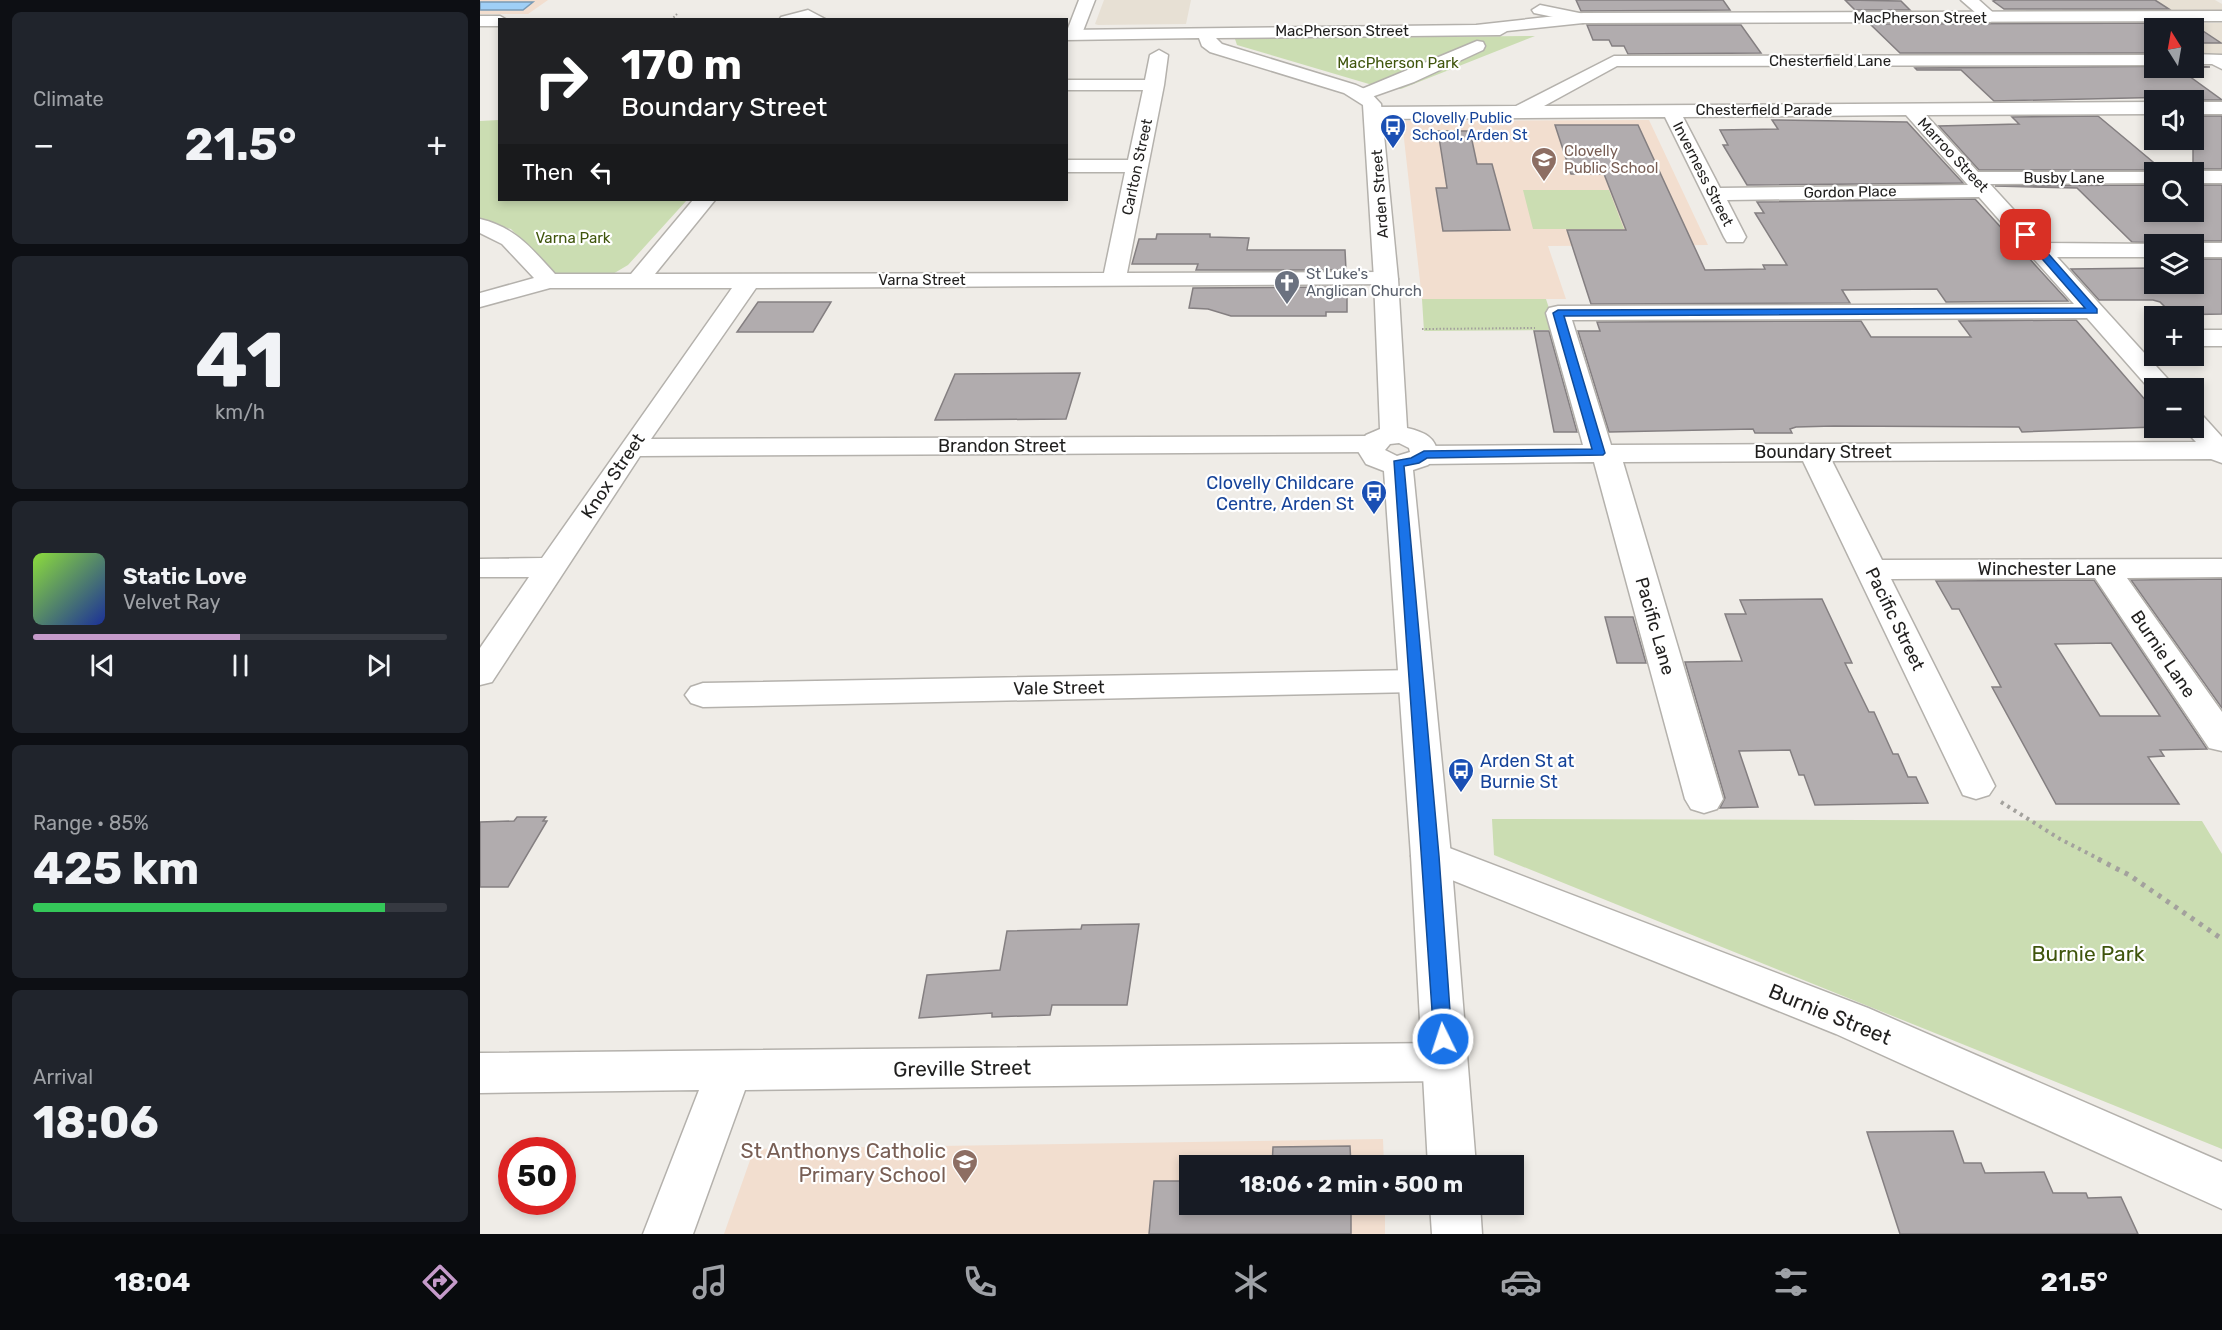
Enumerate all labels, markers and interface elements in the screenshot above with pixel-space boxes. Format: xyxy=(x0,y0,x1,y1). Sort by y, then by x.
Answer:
street label: MacPherson Street xyxy=(1853,9,1987,27)
north arrow xyxy=(2144,18,2204,78)
map controls xyxy=(2144,18,2204,438)
street label: MacPherson Street xyxy=(1275,22,1409,40)
text: 170 m xyxy=(621,40,742,90)
icon: right xyxy=(522,42,600,120)
street label: Chesterfield Lane xyxy=(1769,52,1891,70)
park label: MacPherson Park xyxy=(1337,54,1459,72)
text: Climate xyxy=(33,87,104,111)
button: sound xyxy=(2144,90,2204,150)
text: Boundary Street xyxy=(621,91,827,123)
street label: Chesterfield Parade xyxy=(1696,101,1832,119)
place label: Clovelly Public School, Arden St xyxy=(1412,109,1528,144)
bus stop icon: Clovelly Public School, Arden St xyxy=(1378,112,1408,150)
street label: Marroo Street xyxy=(1914,114,1992,196)
street label: Carlton Street xyxy=(1118,117,1156,217)
text: 21.5° xyxy=(184,118,296,171)
street label: Inverness Street xyxy=(1669,119,1737,229)
text: − xyxy=(33,125,54,164)
text: + xyxy=(426,125,447,164)
place label: Clovelly Public School xyxy=(1564,142,1658,177)
school or university icon: Clovelly Public School xyxy=(1529,145,1559,183)
street label: Arden Street xyxy=(1368,149,1392,239)
icon: left xyxy=(585,156,618,189)
text: Then xyxy=(522,159,573,186)
button: search xyxy=(2144,162,2204,222)
street label: Busby Lane xyxy=(2023,169,2105,187)
street label: Gordon Place xyxy=(1803,182,1897,202)
pin xyxy=(2000,209,2051,260)
icon: arrive xyxy=(2009,218,2042,251)
park label: Varna Park xyxy=(535,229,611,247)
button: layers xyxy=(2144,234,2204,294)
place label: St Luke's Anglican Church xyxy=(1306,265,1422,300)
church icon: St Luke's Anglican Church xyxy=(1272,268,1302,306)
street label: Varna Street xyxy=(878,271,966,289)
button: + xyxy=(2144,306,2204,366)
text: 41 xyxy=(195,314,285,407)
button: − xyxy=(2144,378,2204,438)
text: km/h xyxy=(215,400,265,424)
street label: Knox Street xyxy=(576,429,650,523)
street label: Brandon Street xyxy=(938,435,1066,457)
street label: Boundary Street xyxy=(1754,441,1892,463)
place label: Clovelly Childcare Centre, Arden St xyxy=(1206,472,1354,515)
bus stop icon: Clovelly Childcare Centre, Arden St xyxy=(1359,478,1389,516)
street label: Winchester Lane xyxy=(1978,558,2116,580)
text: Static Love xyxy=(123,563,247,590)
street label: Pacific Street xyxy=(1861,564,1929,674)
street label: Pacific Lane xyxy=(1631,574,1679,678)
text: Velvet Ray xyxy=(123,590,221,614)
street label: Burnie Lane xyxy=(2126,606,2200,702)
icon: previous xyxy=(86,649,119,682)
icon: pause xyxy=(224,649,257,682)
icon: next xyxy=(362,649,395,682)
street label: Vale Street xyxy=(1013,676,1105,700)
place label: Arden St at Burnie St xyxy=(1480,750,1574,793)
bus stop icon: Arden St at Burnie St xyxy=(1446,756,1476,794)
text: Range · 85% xyxy=(33,811,149,835)
text: 425 km xyxy=(33,842,199,895)
park label: Burnie Park xyxy=(2031,941,2145,966)
street label: Burnie Street xyxy=(1765,978,1895,1050)
position arrow xyxy=(1411,1007,1475,1071)
street label: Greville Street xyxy=(893,1054,1031,1082)
text: Arrival xyxy=(33,1065,93,1089)
text: 18:06 xyxy=(33,1096,159,1149)
speed limit sign: 50 xyxy=(498,1137,576,1215)
place label: St Anthonys Catholic Primary School xyxy=(741,1138,946,1187)
school or university icon: St Anthonys Catholic Primary School xyxy=(950,1147,980,1185)
text: 18:06 · 2 min · 500 m xyxy=(1240,1171,1463,1198)
icon: directions xyxy=(419,1261,461,1303)
icon: music xyxy=(689,1261,731,1303)
icon: phone xyxy=(959,1261,1001,1303)
icon: climate xyxy=(1230,1261,1272,1303)
icon: car xyxy=(1500,1261,1542,1303)
icon: filters xyxy=(1770,1261,1812,1303)
text: 18:04 xyxy=(114,1266,191,1298)
text: 21.5° xyxy=(2041,1266,2108,1298)

